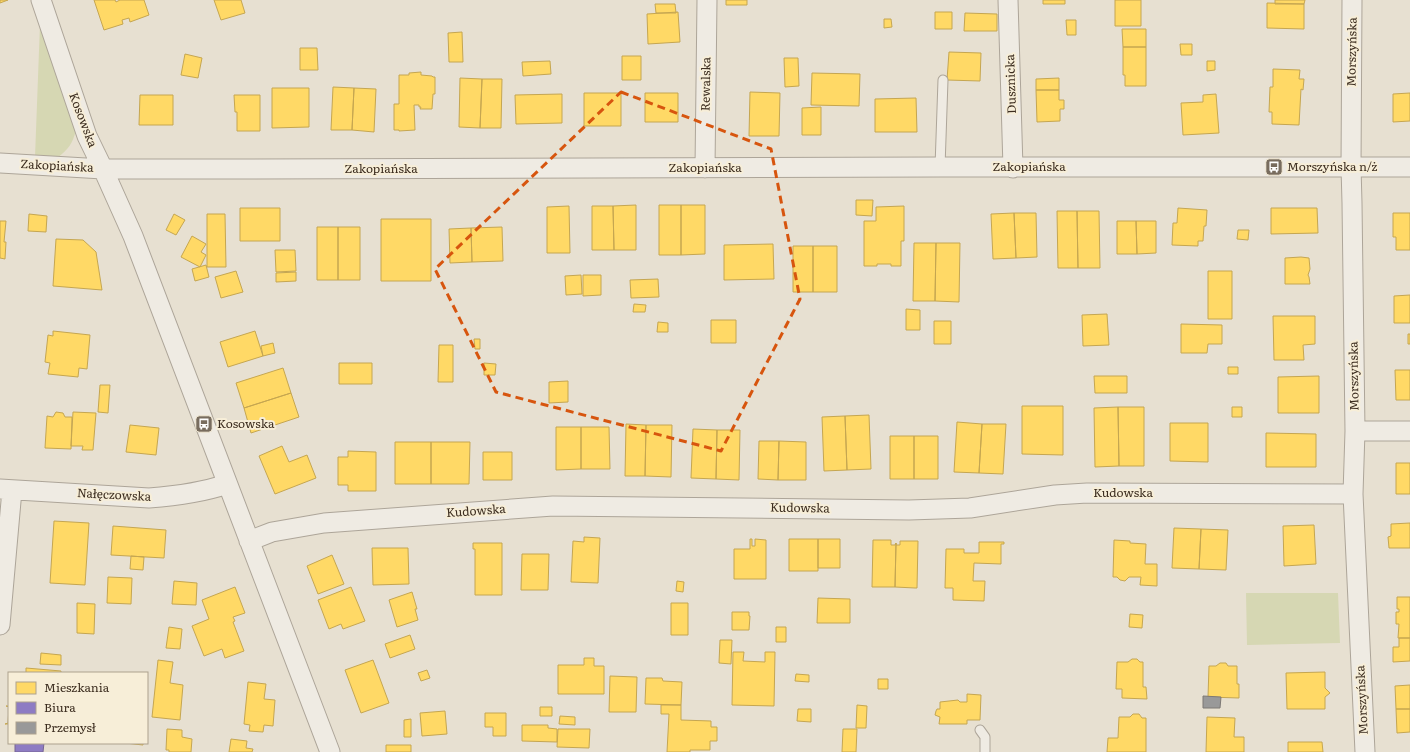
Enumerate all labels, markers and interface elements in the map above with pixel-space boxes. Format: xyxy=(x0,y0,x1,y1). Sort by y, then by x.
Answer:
street label: Morszyńska xyxy=(1341,17,1361,87)
street label: Dusznicka xyxy=(1000,53,1020,114)
street label: Rewalska xyxy=(696,56,714,111)
street label: Kosowska xyxy=(65,90,103,150)
street label: Zakopiańska xyxy=(20,154,95,176)
street label: Zakopiańska xyxy=(992,157,1066,175)
bus stop icon: Morszyńska n/ż xyxy=(1264,157,1284,177)
place label: Morszyńska n/ż xyxy=(1287,157,1378,175)
street label: Zakopiańska xyxy=(668,158,742,176)
street label: Zakopiańska xyxy=(344,159,418,177)
street label: Morszyńska xyxy=(1343,341,1363,411)
bus stop icon: Kosowska xyxy=(194,414,214,434)
place label: Kosowska xyxy=(217,414,275,432)
street label: Nałęczowska xyxy=(77,483,152,505)
street label: Kudowska xyxy=(1093,483,1153,501)
street label: Kudowska xyxy=(770,497,831,517)
street label: Kudowska xyxy=(446,499,507,521)
street label: Morszyńska xyxy=(1350,664,1372,735)
legend xyxy=(8,672,148,744)
text: Mieszkania xyxy=(44,678,110,696)
text: Biura xyxy=(44,698,76,716)
text: Przemysł xyxy=(44,718,96,736)

